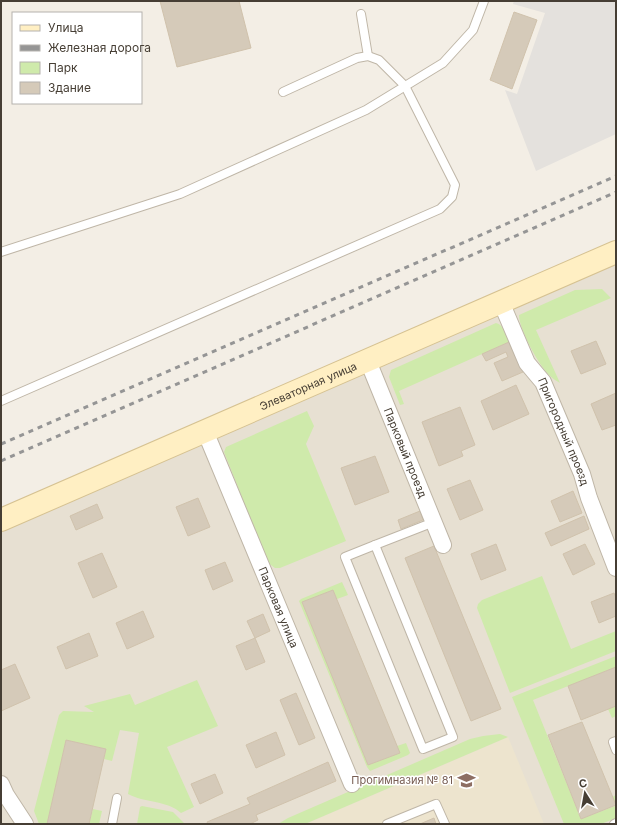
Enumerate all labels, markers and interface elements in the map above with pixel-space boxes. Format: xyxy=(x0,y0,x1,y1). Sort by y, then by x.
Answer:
legend xyxy=(12,12,142,104)
text: Улица xyxy=(48,20,83,35)
text: Железная дорога xyxy=(48,40,151,55)
text: Парк xyxy=(48,60,78,75)
text: Здание xyxy=(48,80,91,95)
street label: Элеваторная улица xyxy=(257,359,359,414)
street label: Пригородный проезд xyxy=(535,376,592,487)
street label: Парковый проезд xyxy=(381,406,430,500)
street label: Парковая улица xyxy=(255,565,301,650)
school or university icon: Прогимназия № 81 xyxy=(456,770,476,790)
place label: Прогимназия № 81 xyxy=(351,773,453,787)
north arrow xyxy=(565,773,605,813)
text: С xyxy=(578,776,588,791)

